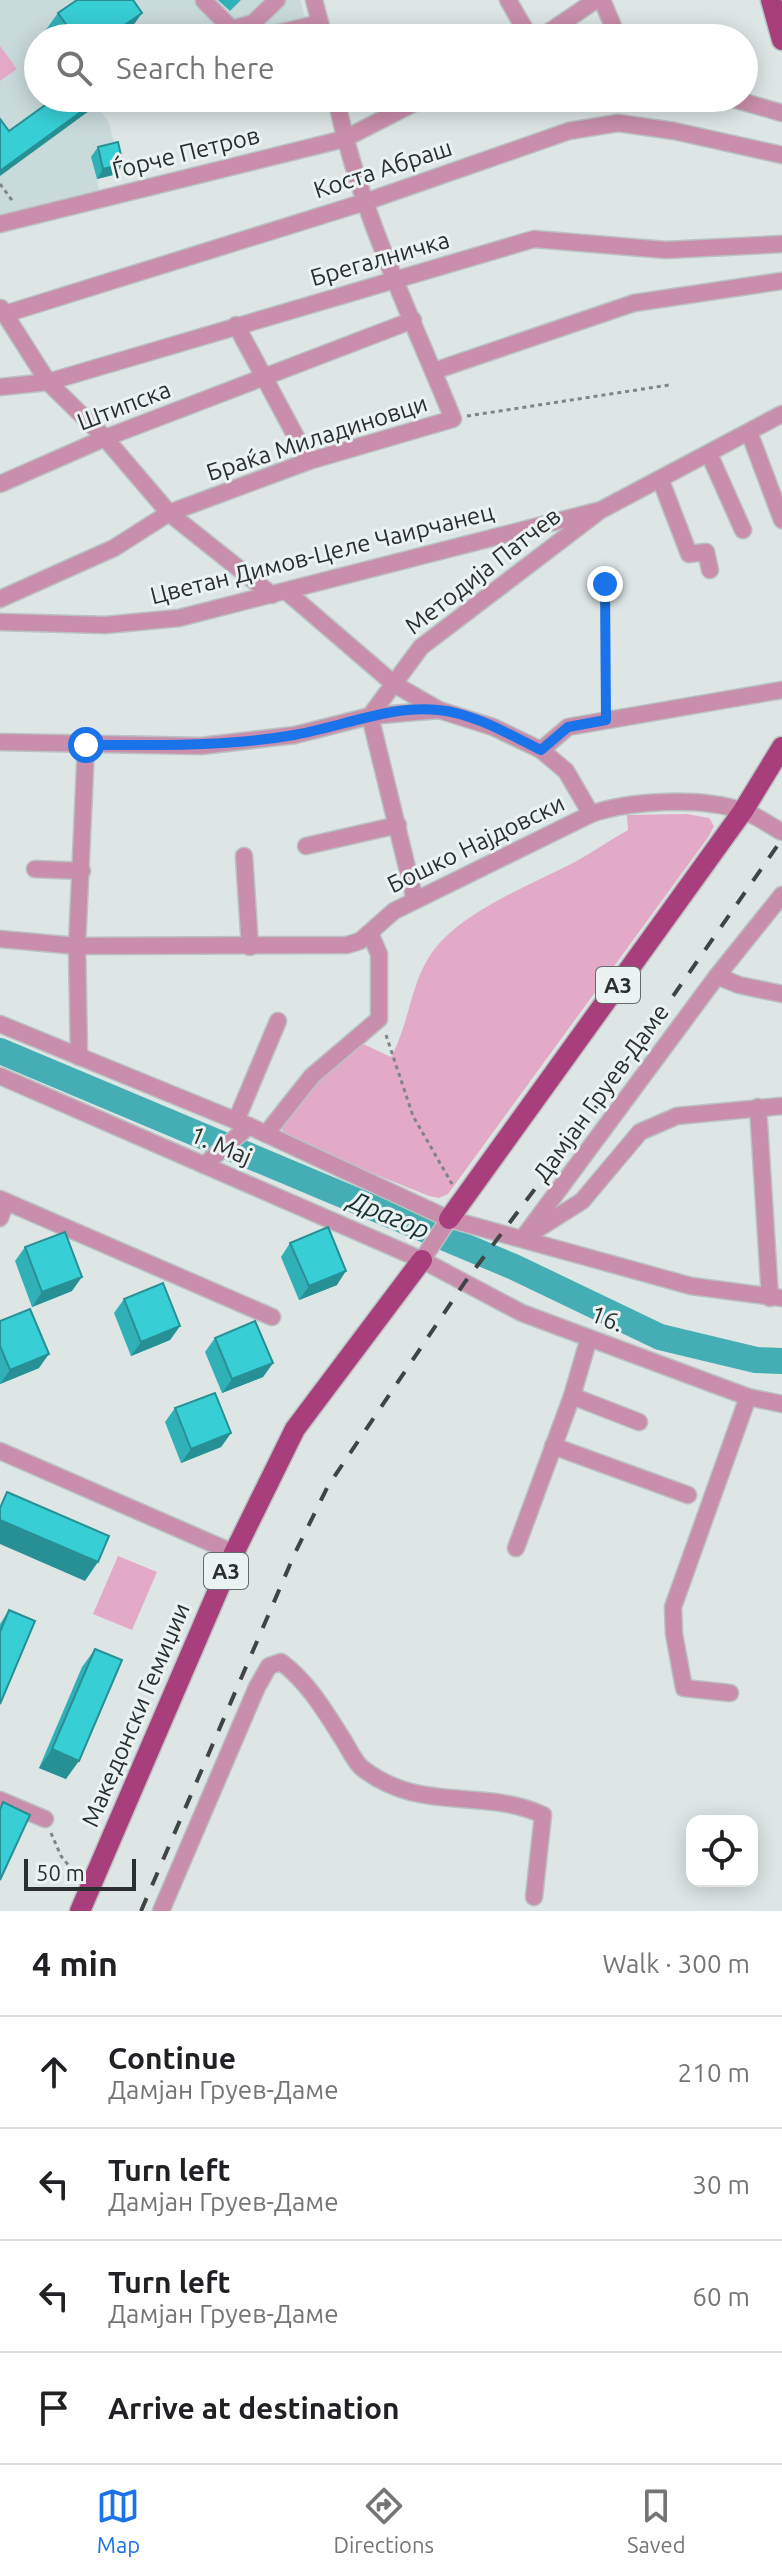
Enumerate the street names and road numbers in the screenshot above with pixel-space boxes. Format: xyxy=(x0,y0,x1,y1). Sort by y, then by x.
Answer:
street label: Ѓорче Петров xyxy=(109,120,262,184)
street label: Коста Абраш xyxy=(310,133,455,204)
street label: Брегалничка xyxy=(307,226,453,291)
street label: Штипска xyxy=(73,375,174,436)
street label: Браќа Миладиновци xyxy=(203,389,431,486)
street label: Цветан Димов-Целе Чаирчанец xyxy=(147,498,496,609)
street label: Методија Патчев xyxy=(400,502,566,640)
street label: Бошко Најдовски xyxy=(383,789,569,898)
road number: A3 xyxy=(596,967,640,1003)
street label: Дамјан Груев-Даме xyxy=(527,999,674,1187)
street label: 1. Мај xyxy=(186,1121,256,1170)
street label: 16. xyxy=(587,1300,627,1337)
road number: A3 xyxy=(204,1553,248,1589)
street label: Македонски Гемиџии xyxy=(76,1599,195,1831)

